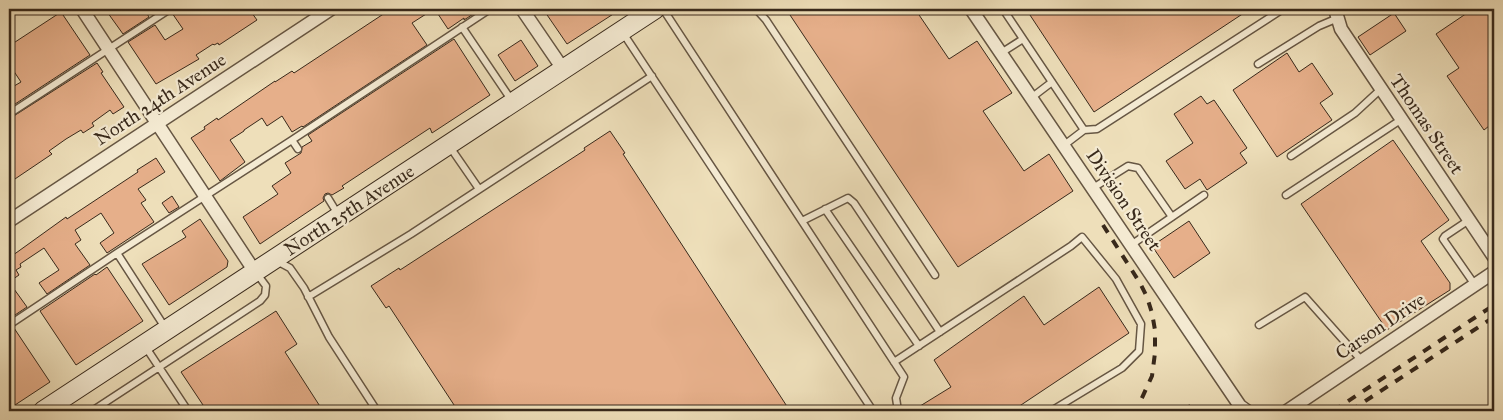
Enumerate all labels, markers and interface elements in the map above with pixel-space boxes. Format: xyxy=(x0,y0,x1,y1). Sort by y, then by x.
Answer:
street label: North 24th Avenue xyxy=(90,48,230,150)
street label: Thomas Street xyxy=(1385,70,1469,178)
street label: Division Street xyxy=(1082,145,1167,255)
street label: North 25th Avenue xyxy=(280,159,418,261)
street label: Carson Drive xyxy=(1331,288,1429,364)

